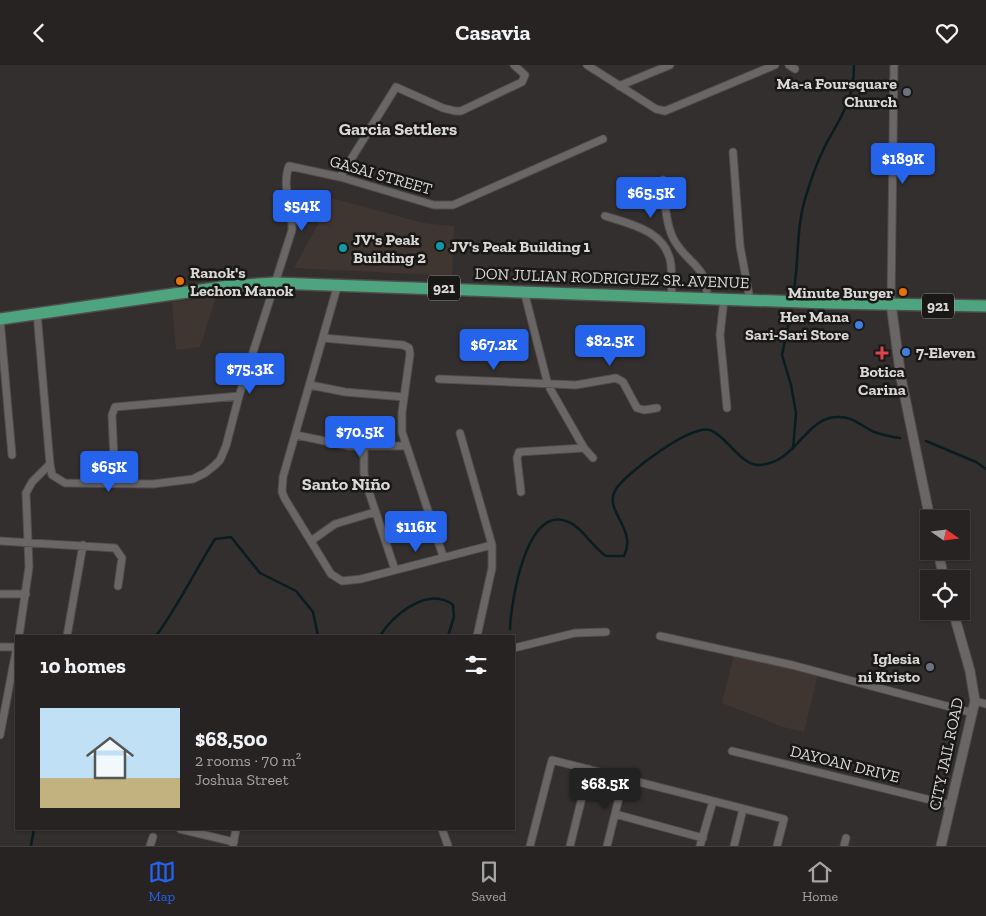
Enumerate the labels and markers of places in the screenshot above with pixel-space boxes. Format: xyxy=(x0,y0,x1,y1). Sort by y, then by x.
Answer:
place label: Ma-a Foursquare Church xyxy=(777,74,898,111)
marker: Ma-a Foursquare Church xyxy=(901,86,913,98)
pin: $189K xyxy=(868,143,938,185)
pin: $65.5K xyxy=(610,177,692,219)
pin: $54K xyxy=(272,189,332,232)
place label: JV's Peak Building 2 xyxy=(353,230,426,267)
place label: JV's Peak Building 1 xyxy=(450,237,590,256)
marker: JV's Peak Building 1 xyxy=(434,240,446,252)
marker: JV's Peak Building 2 xyxy=(337,242,349,254)
place label: Ranok's Lechon Manok xyxy=(190,263,294,300)
marker: Ranok's Lechon Manok xyxy=(174,275,186,287)
place label: Minute Burger xyxy=(788,283,893,302)
marker: Minute Burger xyxy=(897,286,909,298)
place label: Her Mana Sari-Sari Store xyxy=(745,307,849,344)
marker: Her Mana Sari-Sari Store xyxy=(853,319,865,331)
pin: $82.5K xyxy=(569,325,651,367)
pin: $67.2K xyxy=(453,329,535,371)
place label: 7-Eleven xyxy=(916,343,976,362)
marker: 7-Eleven xyxy=(900,346,912,358)
marker: Botica Carina xyxy=(876,347,888,359)
pin: $75.3K xyxy=(209,353,291,395)
place label: Botica Carina xyxy=(858,362,906,399)
pin: $70.5K xyxy=(319,415,401,458)
pin: $65K xyxy=(79,451,139,493)
pin: $116K xyxy=(381,511,451,553)
place label: Iglesia ni Kristo xyxy=(858,649,921,686)
marker: Iglesia ni Kristo xyxy=(924,661,936,673)
pin: $68.5K xyxy=(564,767,646,810)

